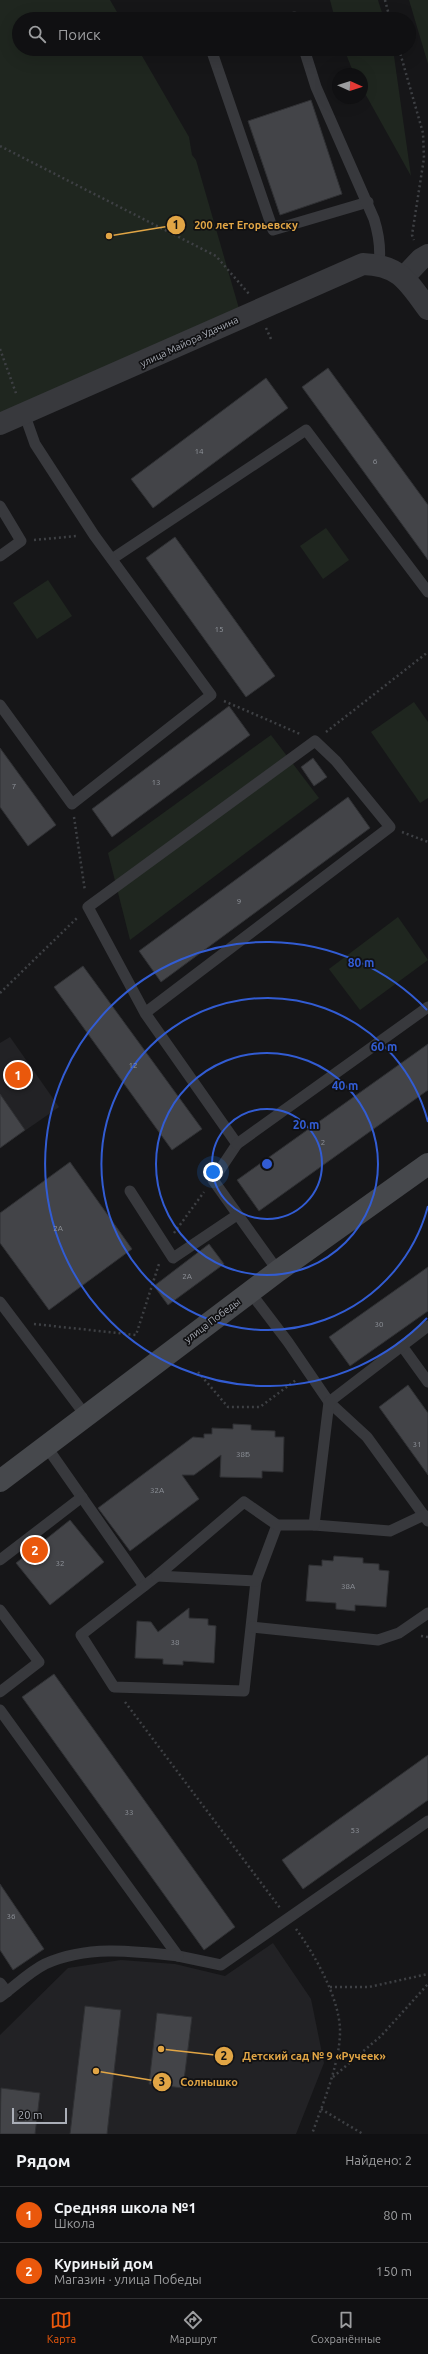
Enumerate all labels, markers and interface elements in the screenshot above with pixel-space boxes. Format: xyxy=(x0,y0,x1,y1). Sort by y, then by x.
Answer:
search box xyxy=(12,12,416,56)
icon: search xyxy=(26,23,48,45)
text: Поиск xyxy=(58,26,101,43)
north arrow xyxy=(332,68,368,104)
callout: 200 лет Егорьевску xyxy=(166,213,306,236)
text: 1 xyxy=(173,218,179,231)
text: 200 лет Егорьевску xyxy=(194,219,298,231)
street label: улица Майора Удачина xyxy=(138,314,240,369)
house number: 14 xyxy=(194,447,204,456)
house number: 6 xyxy=(373,457,378,466)
house number: 15 xyxy=(214,625,224,634)
house number: 13 xyxy=(151,778,161,787)
house number: 7 xyxy=(12,782,16,791)
house number: 9 xyxy=(237,897,241,906)
text: 80 m xyxy=(348,956,374,969)
text: 60 m xyxy=(371,1040,397,1053)
pin: 1 xyxy=(5,1060,31,1090)
house number: 12 xyxy=(128,1061,138,1070)
text: 40 m xyxy=(332,1079,358,1092)
text: 20 m xyxy=(293,1118,319,1131)
house number: 2 xyxy=(321,1138,325,1147)
centre of rings xyxy=(260,1157,274,1171)
your location xyxy=(203,1162,223,1182)
house number: 2А xyxy=(53,1224,64,1233)
house number: 2А xyxy=(182,1272,193,1281)
street label: улица Победы xyxy=(182,1296,242,1345)
house number: 30 xyxy=(374,1320,384,1329)
house number: 31 xyxy=(412,1440,422,1449)
house number: 38Б xyxy=(236,1450,250,1459)
house number: 32А xyxy=(150,1486,165,1495)
pin: 2 xyxy=(22,1535,48,1565)
house number: 32 xyxy=(55,1559,65,1568)
house number: 38А xyxy=(341,1582,356,1591)
house number: 38 xyxy=(170,1638,180,1647)
house number: 33 xyxy=(124,1808,134,1817)
house number: 53 xyxy=(350,1826,360,1835)
house number: 36 xyxy=(6,1912,16,1921)
callout: Детский сад № 9 «Ручеек» xyxy=(214,2044,394,2067)
text: 2 xyxy=(221,2049,228,2062)
text: Детский сад № 9 «Ручеек» xyxy=(242,2050,386,2062)
callout: Солнышко xyxy=(152,2070,245,2093)
text: 3 xyxy=(159,2075,165,2088)
text: Солнышко xyxy=(180,2076,238,2088)
scale bar xyxy=(12,2106,67,2125)
text: 20 m xyxy=(18,2109,42,2121)
text: Рядом xyxy=(16,2151,71,2170)
text: Найдено: 2 xyxy=(345,2153,412,2167)
text: Средняя школа №1 xyxy=(54,2199,197,2216)
text: 1 xyxy=(25,2208,33,2222)
text: 80 m xyxy=(383,2208,412,2222)
text: Школа xyxy=(54,2216,95,2230)
text: Куриный дом xyxy=(54,2255,153,2272)
text: 2 xyxy=(25,2264,33,2278)
text: 150 m xyxy=(376,2264,412,2278)
text: Магазин · улица Победы xyxy=(54,2272,202,2286)
tab: Карта xyxy=(47,2309,76,2345)
tab: Маршрут xyxy=(170,2309,217,2345)
tab: Сохранённые xyxy=(311,2309,381,2345)

